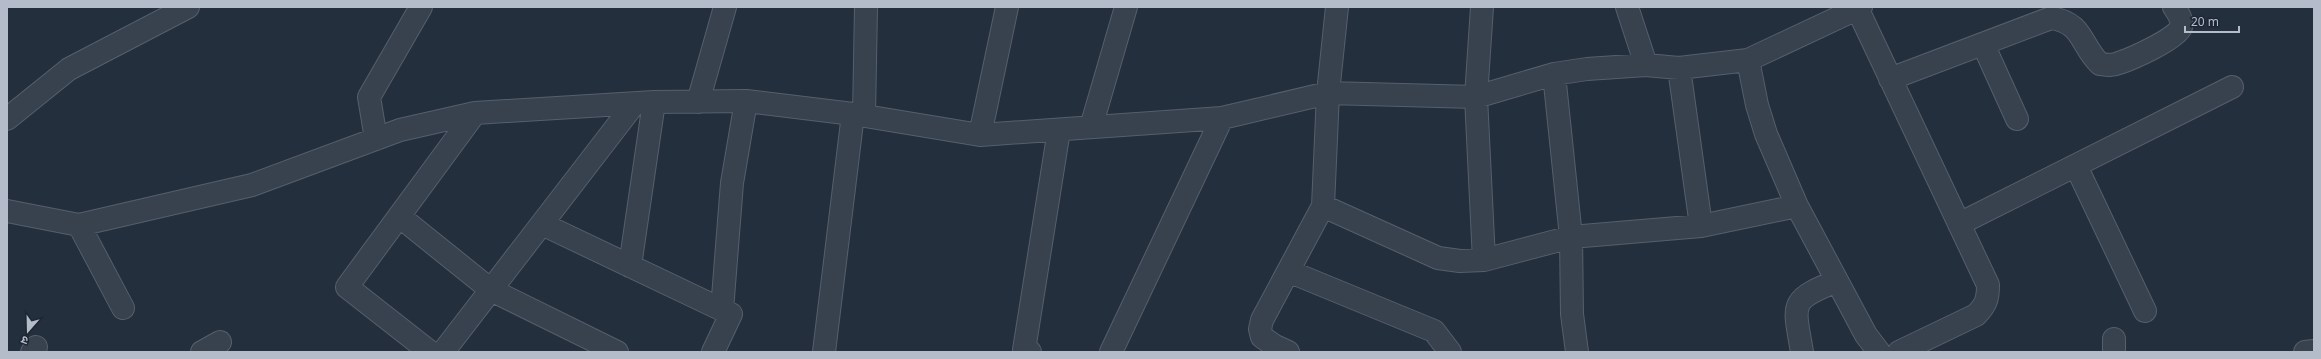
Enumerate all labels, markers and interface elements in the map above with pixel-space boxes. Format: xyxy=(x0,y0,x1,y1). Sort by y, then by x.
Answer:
scale bar xyxy=(2185,8,2239,34)
text: 20 m xyxy=(2191,13,2219,30)
north arrow xyxy=(8,311,48,351)
text: उ xyxy=(18,333,30,349)

